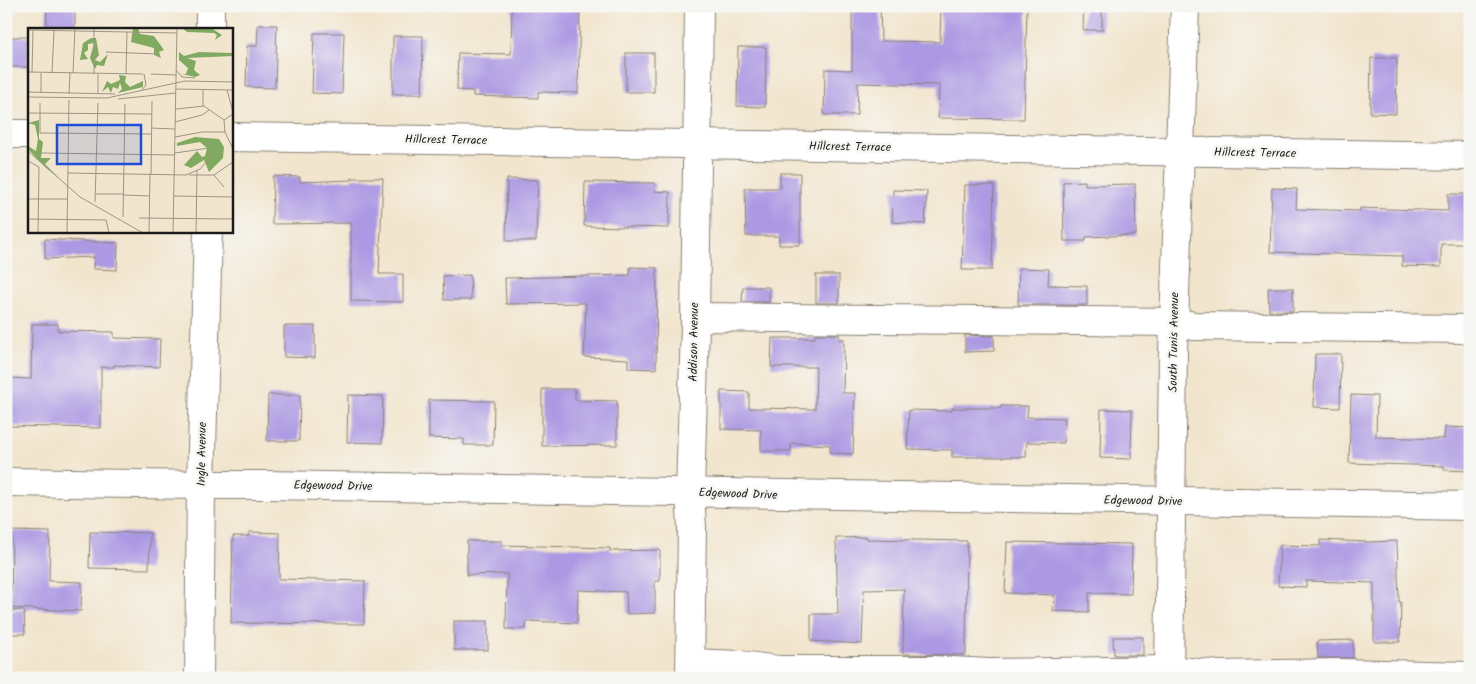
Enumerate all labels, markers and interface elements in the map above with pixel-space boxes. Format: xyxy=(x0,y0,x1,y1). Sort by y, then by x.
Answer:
inset map xyxy=(28,28,232,232)
street label: Hillcrest Terrace xyxy=(405,130,488,150)
street label: Hillcrest Terrace xyxy=(809,137,892,157)
street label: Hillcrest Terrace xyxy=(1214,143,1297,163)
street label: South Tunis Avenue xyxy=(1164,291,1184,392)
street label: Addison Avenue xyxy=(684,302,704,382)
street label: Ingle Avenue xyxy=(192,421,212,486)
street label: Edgewood Drive xyxy=(293,476,373,496)
street label: Edgewood Drive xyxy=(698,483,778,505)
street label: Edgewood Drive xyxy=(1103,491,1183,511)

